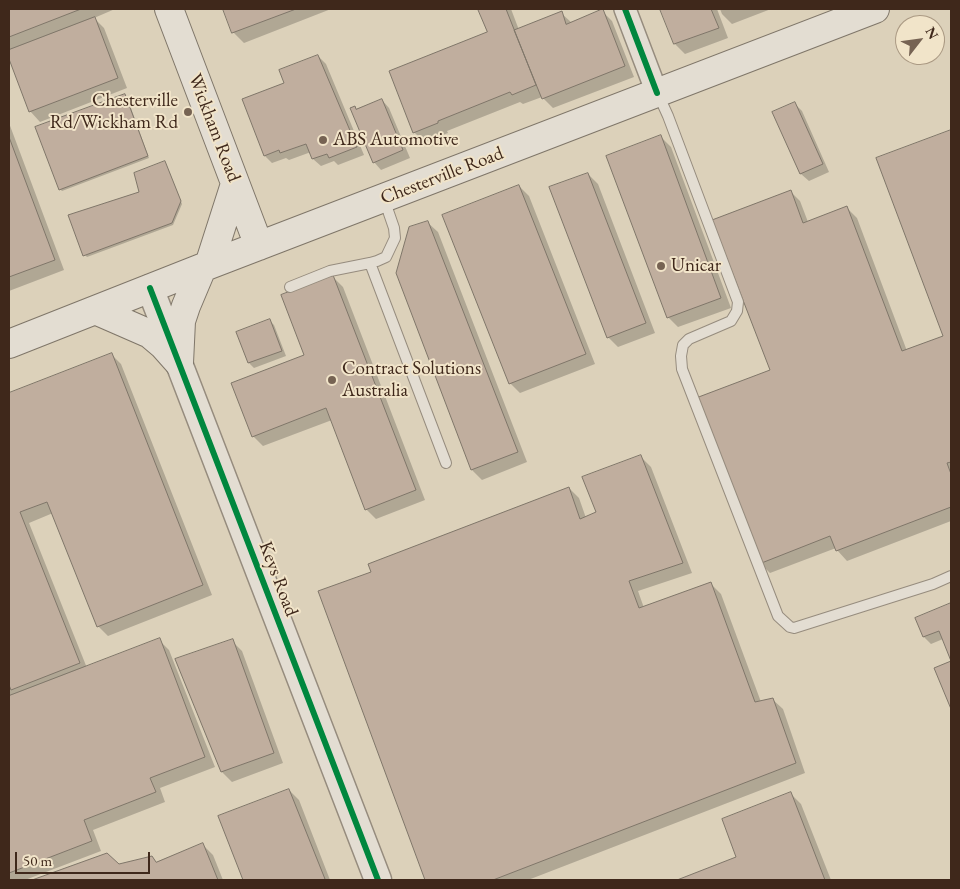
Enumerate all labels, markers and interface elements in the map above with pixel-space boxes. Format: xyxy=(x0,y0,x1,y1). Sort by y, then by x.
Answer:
north arrow xyxy=(895,15,945,65)
text: N xyxy=(921,24,943,42)
street label: Wickham Road xyxy=(183,71,245,185)
place label: Chesterville Rd/Wickham Rd xyxy=(50,90,178,134)
marker: Chesterville Rd/Wickham Rd xyxy=(182,106,194,118)
place label: ABS Automotive xyxy=(333,129,459,151)
marker: ABS Automotive xyxy=(317,134,329,146)
street label: Chesterville Road xyxy=(377,142,507,210)
place label: Unicar xyxy=(671,255,721,277)
marker: Unicar xyxy=(655,260,667,272)
place label: Contract Solutions Australia xyxy=(342,358,481,402)
marker: Contract Solutions Australia xyxy=(326,374,338,386)
street label: Keys Road xyxy=(253,538,303,620)
scale bar xyxy=(18,842,152,874)
text: 50 m xyxy=(23,851,52,870)

